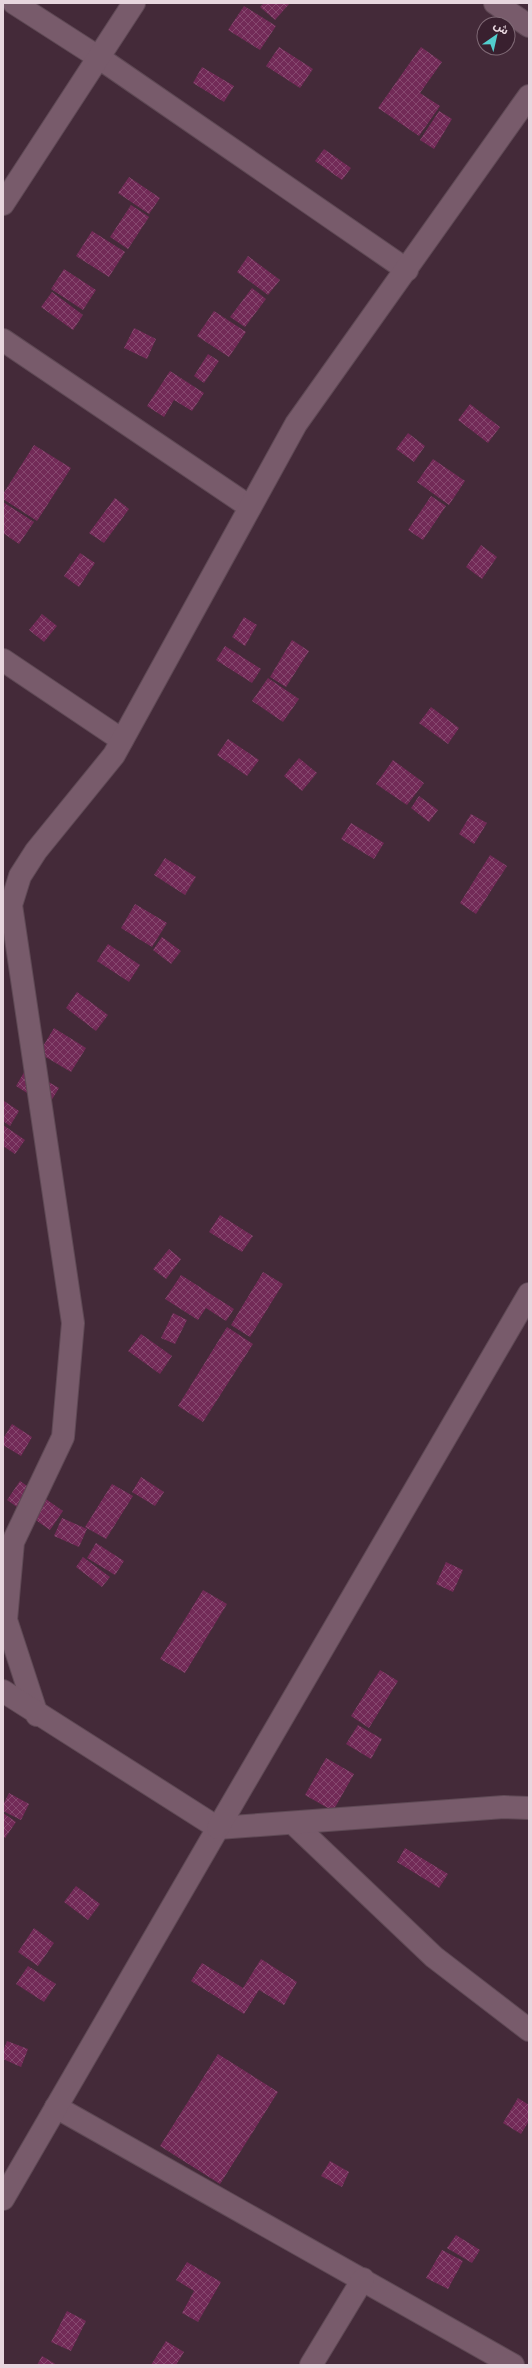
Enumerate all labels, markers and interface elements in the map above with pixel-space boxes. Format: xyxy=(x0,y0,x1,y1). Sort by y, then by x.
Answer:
north arrow xyxy=(476,16,516,56)
text: ش xyxy=(491,18,512,38)

